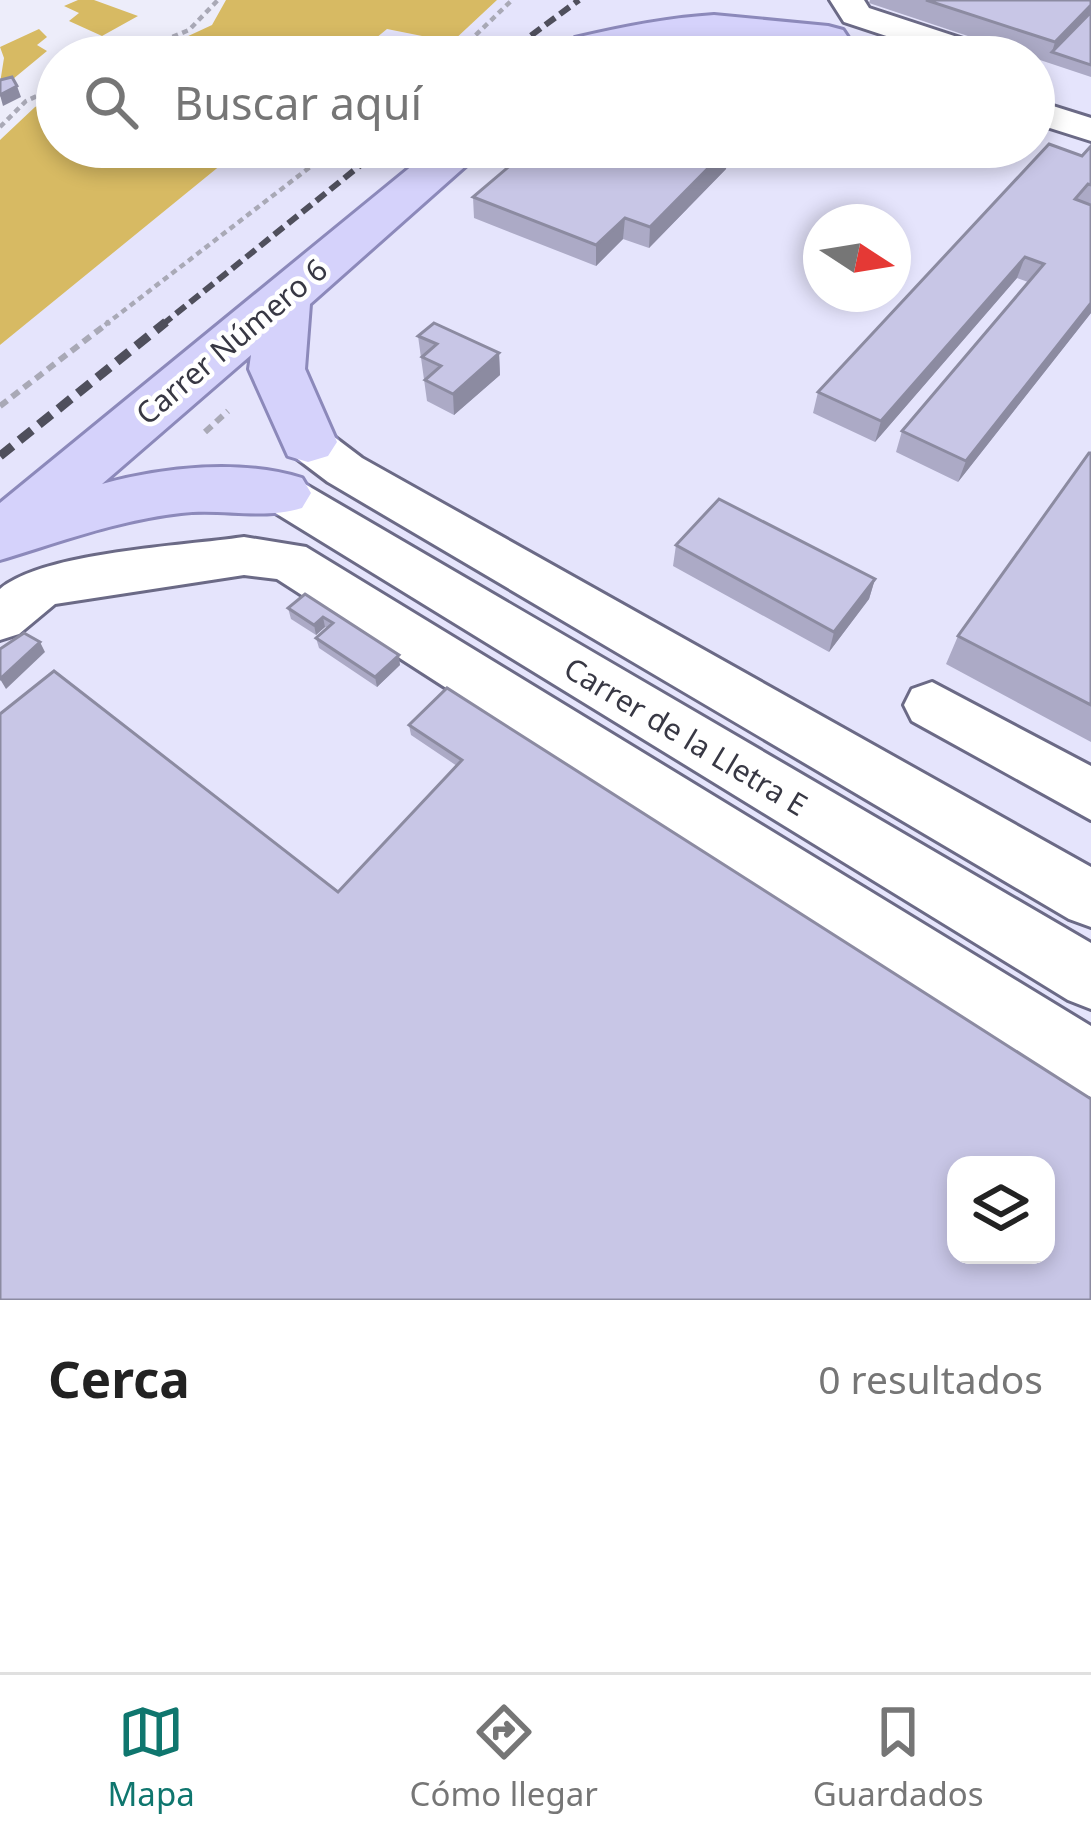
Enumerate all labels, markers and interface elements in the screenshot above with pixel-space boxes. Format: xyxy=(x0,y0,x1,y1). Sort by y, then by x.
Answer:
search box xyxy=(36,36,1055,168)
icon: search xyxy=(78,69,144,135)
text: Buscar aquí xyxy=(174,72,422,133)
north arrow xyxy=(803,204,911,312)
street label: Carrer Número 6 xyxy=(127,249,335,433)
street label: Carrer de la Lletra E xyxy=(557,647,815,825)
map controls xyxy=(947,1156,1055,1264)
button: layers xyxy=(947,1156,1055,1264)
text: Cerca xyxy=(48,1343,190,1413)
text: 0 resultados xyxy=(818,1352,1043,1405)
tab: Mapa xyxy=(107,1699,195,1816)
tab: Cómo llegar xyxy=(410,1699,598,1816)
tab: Guardados xyxy=(813,1699,984,1816)

